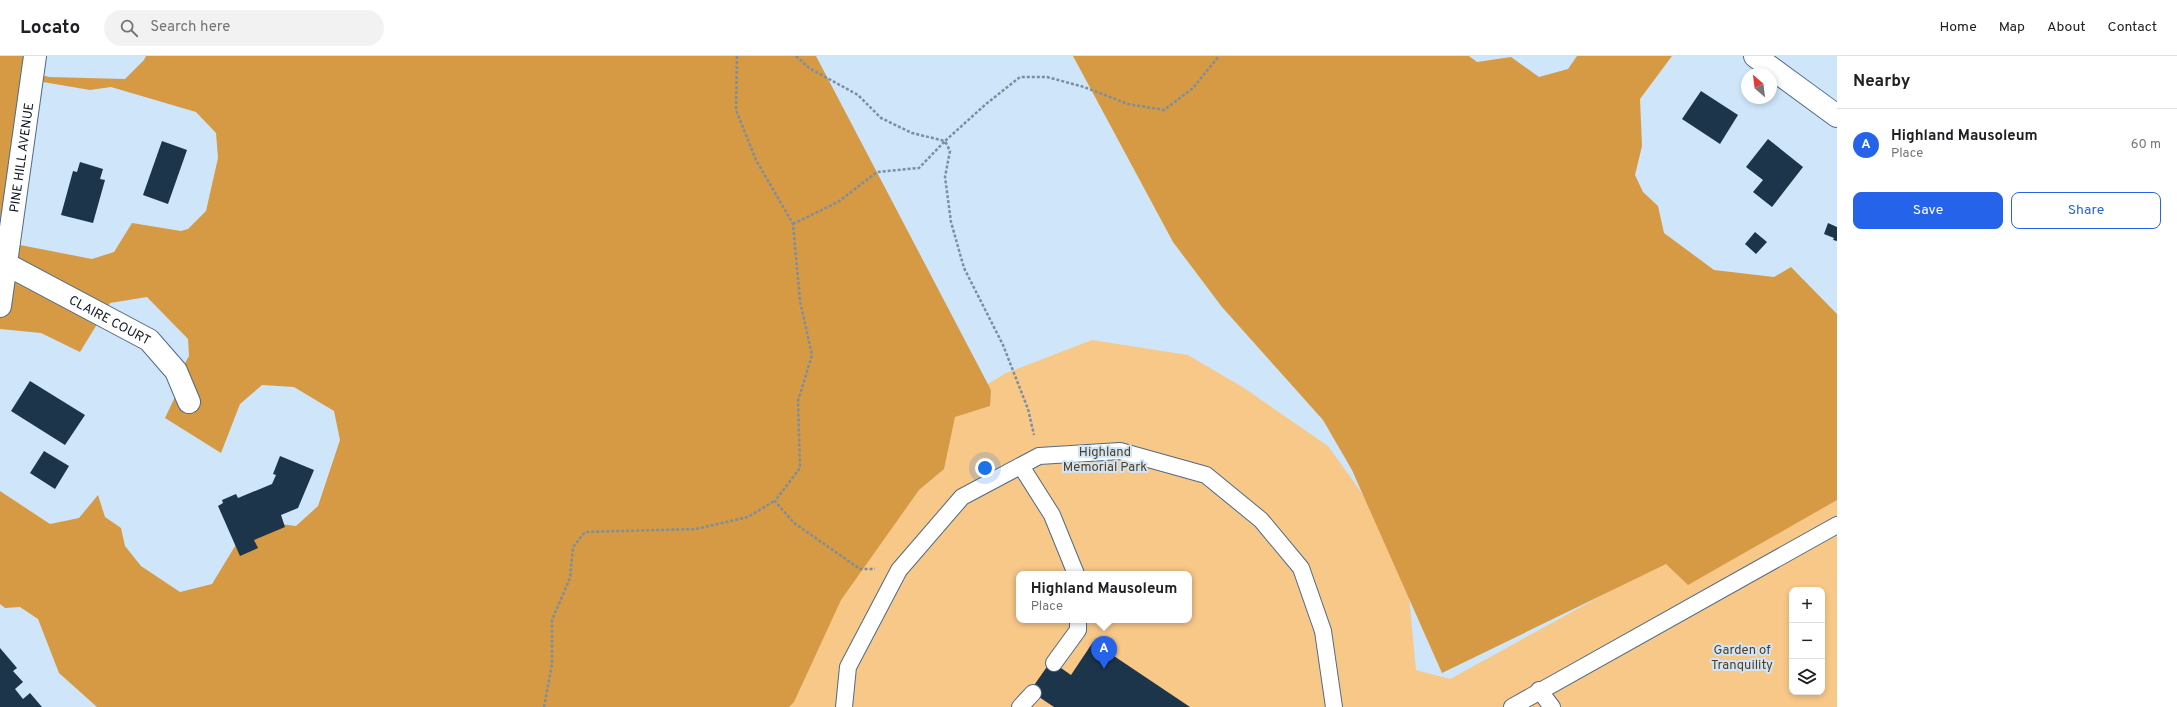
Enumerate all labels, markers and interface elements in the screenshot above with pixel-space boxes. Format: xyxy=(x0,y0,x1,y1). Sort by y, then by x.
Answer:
search box xyxy=(104,10,384,46)
text: Locato xyxy=(20,16,80,40)
icon: search xyxy=(118,17,140,39)
text: Search here xyxy=(150,18,230,37)
text: Home xyxy=(1940,19,1977,36)
text: Map xyxy=(1999,19,2025,36)
text: About xyxy=(2047,19,2086,36)
text: Contact xyxy=(2108,19,2157,36)
north arrow xyxy=(1741,68,1777,104)
text: Nearby xyxy=(1853,71,1910,93)
street label: PINE HILL AVENUE xyxy=(7,102,38,214)
text: Highland Mausoleum xyxy=(1891,127,2038,146)
text: A xyxy=(1861,137,1871,153)
text: 60 m xyxy=(2131,137,2161,153)
text: Place xyxy=(1891,146,1923,162)
button: Save xyxy=(1853,192,2003,229)
button: Share xyxy=(2011,192,2161,229)
street label: CLAIRE COURT xyxy=(66,293,153,349)
park label: Highland Memorial Park xyxy=(1063,445,1147,476)
your location xyxy=(975,458,995,478)
popup xyxy=(1016,571,1192,623)
text: Highland Mausoleum xyxy=(1031,580,1177,599)
map controls xyxy=(1789,587,1825,695)
button: + xyxy=(1789,587,1825,623)
text: Place xyxy=(1031,599,1063,615)
button: − xyxy=(1789,623,1825,659)
pin: A xyxy=(1091,636,1117,669)
park label: Garden of Tranquility xyxy=(1711,643,1773,674)
button: layers xyxy=(1789,659,1825,695)

